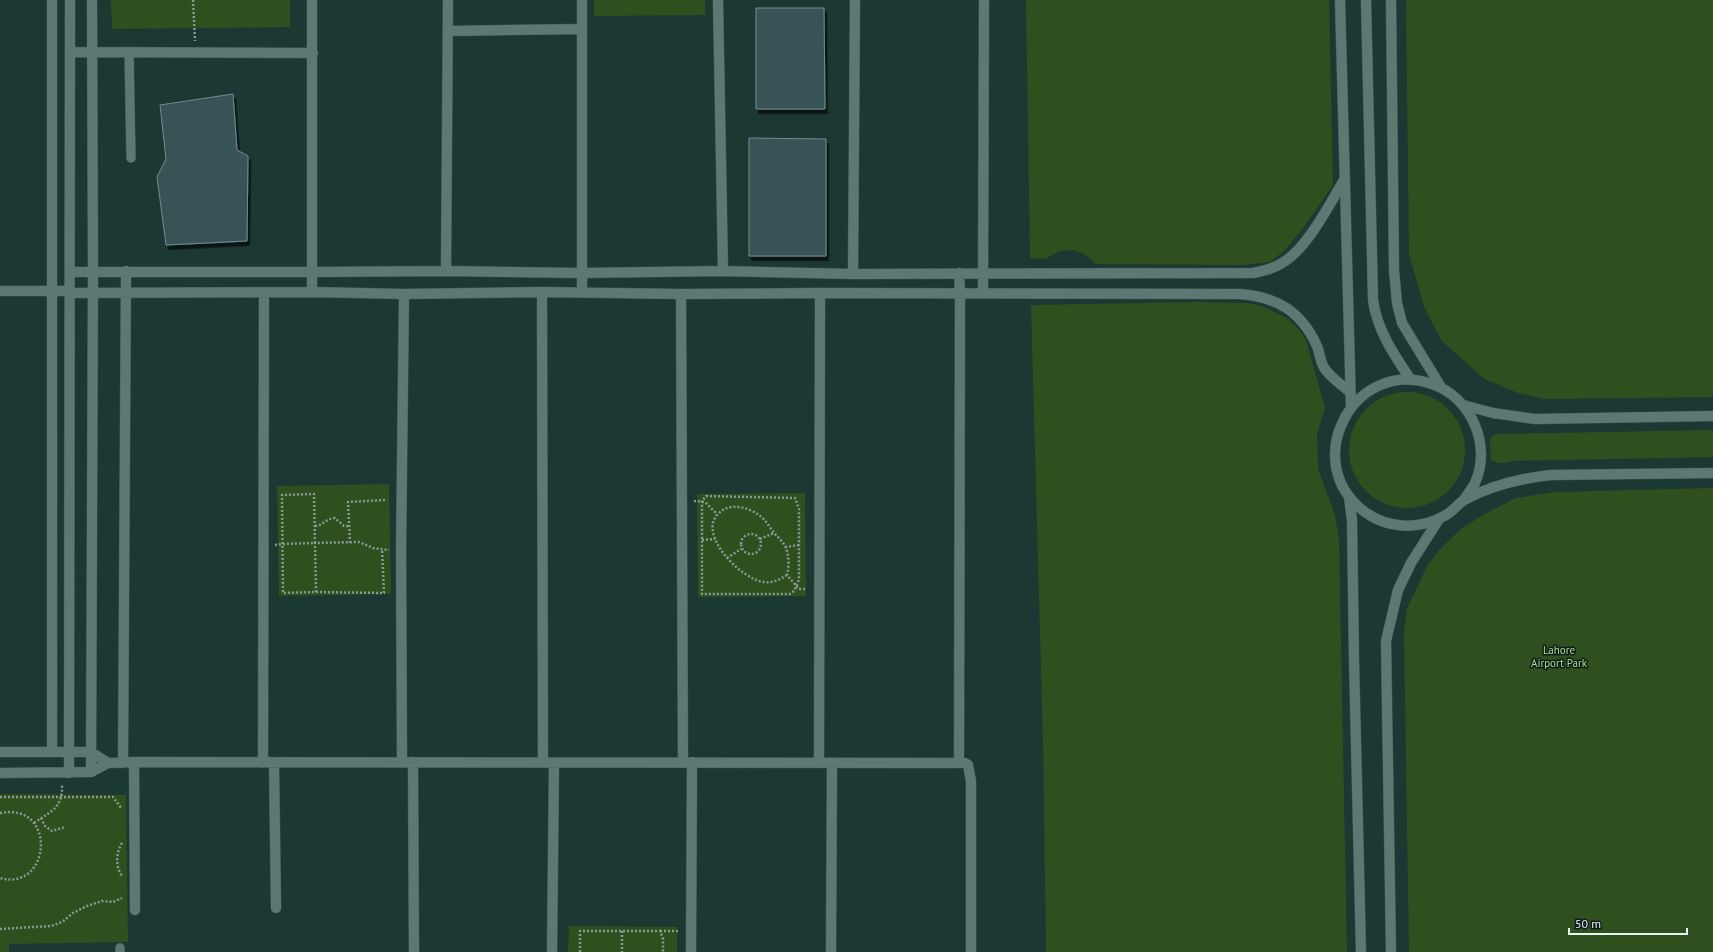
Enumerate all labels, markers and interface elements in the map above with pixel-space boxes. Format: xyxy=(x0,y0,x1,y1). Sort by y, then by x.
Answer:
park label: Lahore Airport Park xyxy=(1531,643,1588,670)
scale bar xyxy=(1569,910,1687,936)
text: 50 m xyxy=(1575,916,1601,931)

